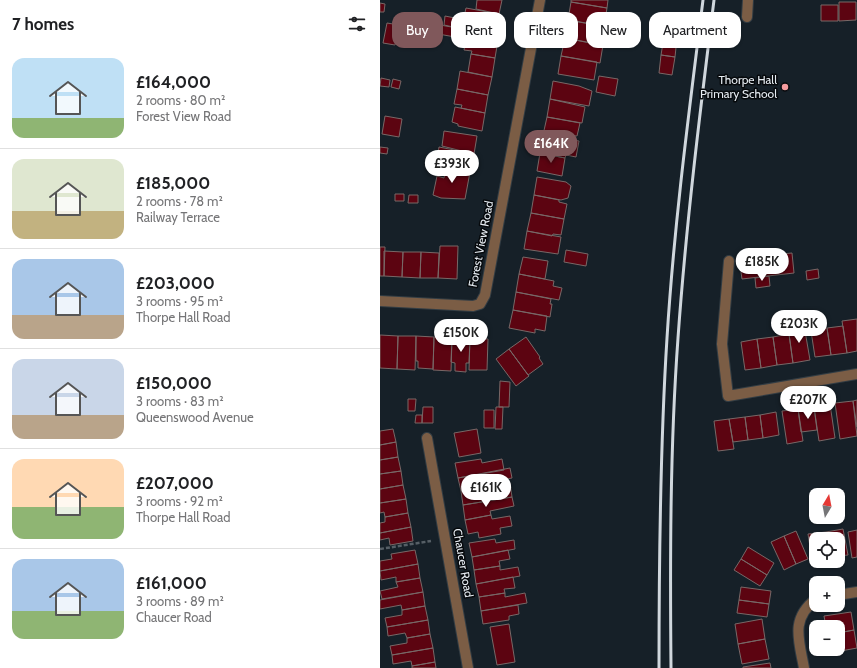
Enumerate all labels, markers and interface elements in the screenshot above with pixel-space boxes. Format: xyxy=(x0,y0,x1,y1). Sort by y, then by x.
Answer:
chip: Buy xyxy=(392,12,443,48)
chip: Rent xyxy=(451,12,506,48)
chip: Filters xyxy=(514,12,578,48)
chip: New xyxy=(586,12,641,48)
chip: Apartment xyxy=(649,12,741,48)
icon: filters xyxy=(346,13,368,35)
text: 7 homes xyxy=(12,14,74,34)
text: £164,000 xyxy=(136,72,211,92)
place label: Thorpe Hall Primary School xyxy=(700,72,777,101)
icon: home xyxy=(44,74,92,122)
marker: Thorpe Hall Primary School xyxy=(780,82,790,92)
text: 2 rooms · 80 m² xyxy=(136,92,225,108)
text: Forest View Road xyxy=(136,108,231,124)
pin: £164K xyxy=(523,130,579,164)
text: £164K xyxy=(533,135,569,151)
pin: £393K xyxy=(424,150,480,184)
text: £393K xyxy=(434,155,470,171)
text: £185,000 xyxy=(136,173,210,193)
icon: home xyxy=(44,175,92,223)
text: 2 rooms · 78 m² xyxy=(136,193,223,209)
street label: Forest View Road xyxy=(465,199,496,288)
text: Railway Terrace xyxy=(136,209,220,225)
pin: £185K xyxy=(734,248,790,282)
text: £185K xyxy=(745,253,779,269)
text: £203,000 xyxy=(136,273,215,293)
icon: home xyxy=(44,275,92,323)
text: 3 rooms · 95 m² xyxy=(136,293,223,309)
text: Thorpe Hall Road xyxy=(136,309,231,325)
pin: £203K xyxy=(771,310,827,344)
text: £203K xyxy=(780,315,818,331)
pin: £150K xyxy=(433,319,489,353)
text: £150K xyxy=(443,324,479,340)
text: £150,000 xyxy=(136,373,212,393)
icon: home xyxy=(44,375,92,423)
pin: £207K xyxy=(780,386,836,420)
text: £207K xyxy=(789,391,827,407)
text: 3 rooms · 83 m² xyxy=(136,393,223,409)
text: Queenswood Avenue xyxy=(136,409,254,425)
text: £207,000 xyxy=(136,473,214,493)
pin: £161K xyxy=(458,474,514,508)
icon: home xyxy=(44,475,92,523)
text: £161K xyxy=(470,479,502,495)
north arrow xyxy=(809,488,845,524)
map controls xyxy=(809,488,845,656)
text: 3 rooms · 92 m² xyxy=(136,493,223,509)
text: Thorpe Hall Road xyxy=(136,509,231,525)
street label: Chaucer Road xyxy=(450,527,477,599)
button: locate xyxy=(809,532,845,568)
text: £161,000 xyxy=(136,573,207,593)
icon: home xyxy=(44,575,92,623)
button: + xyxy=(809,576,845,612)
text: 3 rooms · 89 m² xyxy=(136,593,224,609)
text: Chaucer Road xyxy=(136,609,212,625)
button: − xyxy=(809,620,845,656)

